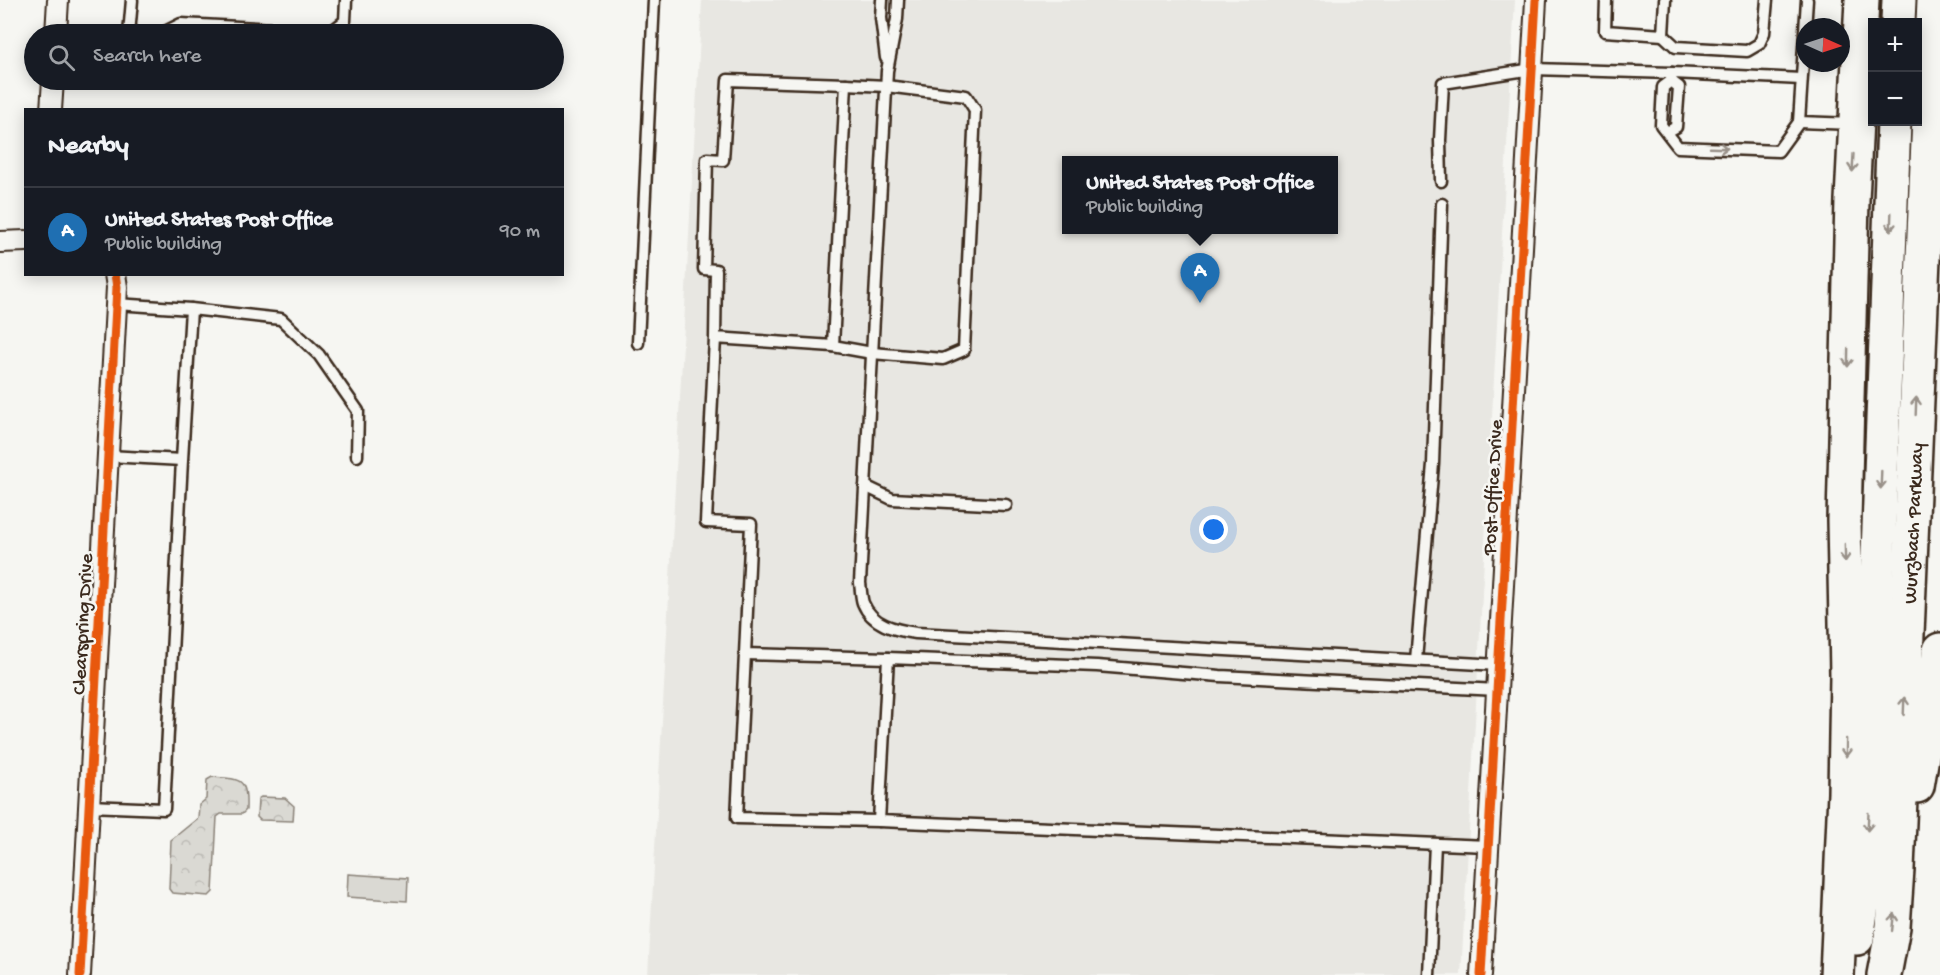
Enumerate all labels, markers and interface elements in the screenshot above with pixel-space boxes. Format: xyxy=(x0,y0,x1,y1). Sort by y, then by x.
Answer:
north arrow xyxy=(1796,18,1850,72)
map controls xyxy=(1868,18,1922,126)
button: + xyxy=(1868,18,1922,72)
search box xyxy=(24,24,564,90)
icon: search xyxy=(45,41,78,74)
text: Search here xyxy=(93,44,201,70)
button: − xyxy=(1868,72,1922,126)
text: Nearby xyxy=(48,132,129,163)
one-way arrow xyxy=(1708,143,1728,154)
one-way arrow xyxy=(1848,153,1859,173)
popup xyxy=(1062,156,1338,234)
text: United States Post Office xyxy=(1086,171,1314,197)
text: Public building xyxy=(1086,197,1203,220)
text: United States Post Office xyxy=(105,208,333,234)
one-way arrow xyxy=(1885,211,1896,231)
text: A xyxy=(62,221,73,244)
text: 90 m xyxy=(500,221,540,244)
text: Public building xyxy=(105,234,222,257)
pin: A xyxy=(1180,254,1220,303)
one-way arrow xyxy=(1842,348,1854,368)
one-way arrow xyxy=(1911,397,1922,417)
street label: Post Office Drive xyxy=(1479,418,1510,557)
street label: Wurzbach Parkway xyxy=(1900,442,1930,604)
one-way arrow xyxy=(1875,469,1887,489)
your location xyxy=(1199,515,1228,544)
one-way arrow xyxy=(1839,543,1851,563)
street label: Clearspring Drive xyxy=(69,552,100,695)
one-way arrow xyxy=(1898,696,1909,716)
one-way arrow xyxy=(1840,738,1851,758)
one-way arrow xyxy=(1863,811,1874,831)
one-way arrow xyxy=(1888,913,1899,933)

